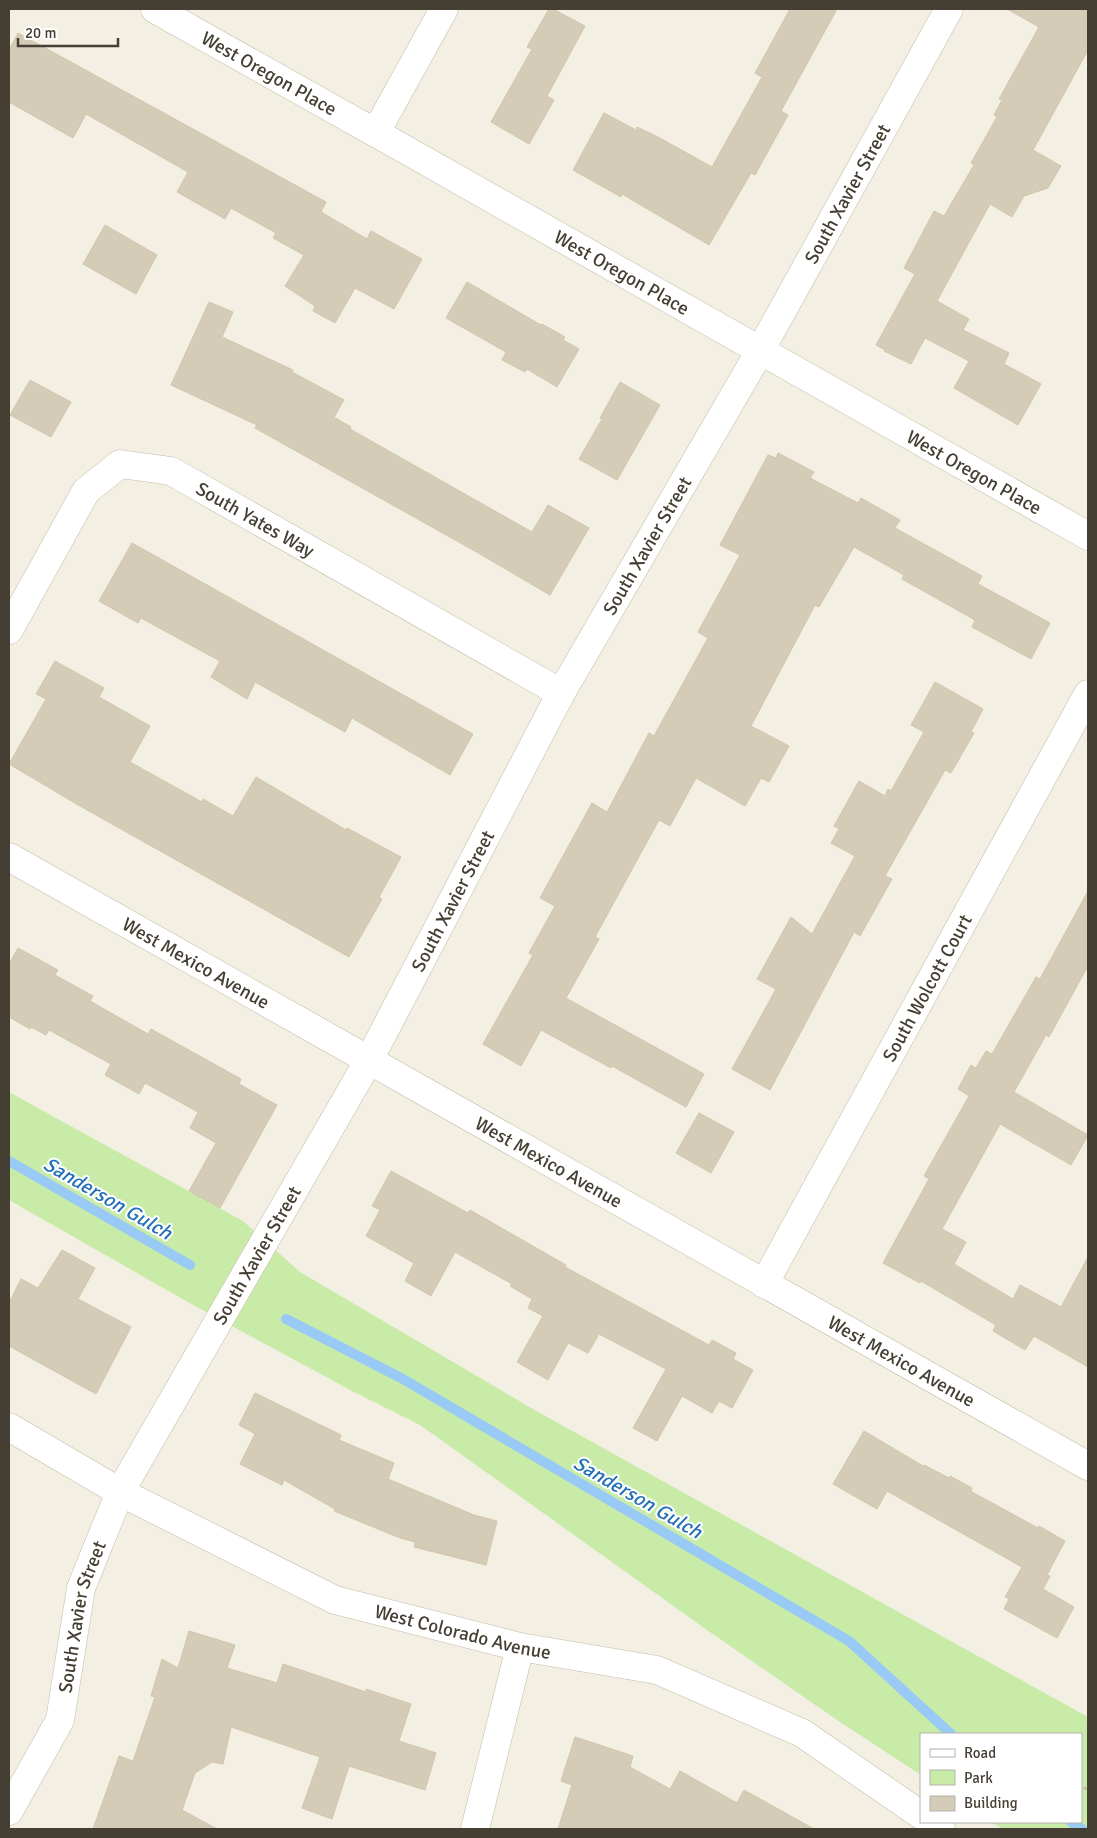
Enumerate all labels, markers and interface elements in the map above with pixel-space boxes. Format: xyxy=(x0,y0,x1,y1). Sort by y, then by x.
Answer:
scale bar xyxy=(18,15,118,47)
text: 20 m xyxy=(25,24,56,42)
street label: West Oregon Place xyxy=(197,26,341,121)
street label: South Xavier Street xyxy=(800,120,896,268)
street label: West Oregon Place xyxy=(550,225,693,321)
street label: West Oregon Place xyxy=(902,425,1046,520)
street label: South Xavier Street xyxy=(598,472,697,620)
street label: South Yates Way xyxy=(191,477,319,563)
street label: South Xavier Street xyxy=(406,826,500,976)
street label: South Wolcott Court xyxy=(877,910,978,1066)
street label: West Mexico Avenue xyxy=(118,912,274,1015)
street label: West Mexico Avenue xyxy=(471,1112,626,1214)
water label: Sanderson Gulch xyxy=(39,1152,177,1246)
street label: South Xavier Street xyxy=(208,1182,307,1329)
street label: West Mexico Avenue xyxy=(823,1311,979,1413)
water label: Sanderson Gulch xyxy=(569,1451,707,1545)
street label: South Xavier Street xyxy=(53,1537,112,1695)
street label: West Colorado Avenue xyxy=(372,1600,553,1665)
legend xyxy=(920,1733,1082,1823)
text: Road xyxy=(964,1744,996,1762)
text: Park xyxy=(964,1769,993,1787)
text: Building xyxy=(964,1794,1018,1812)

